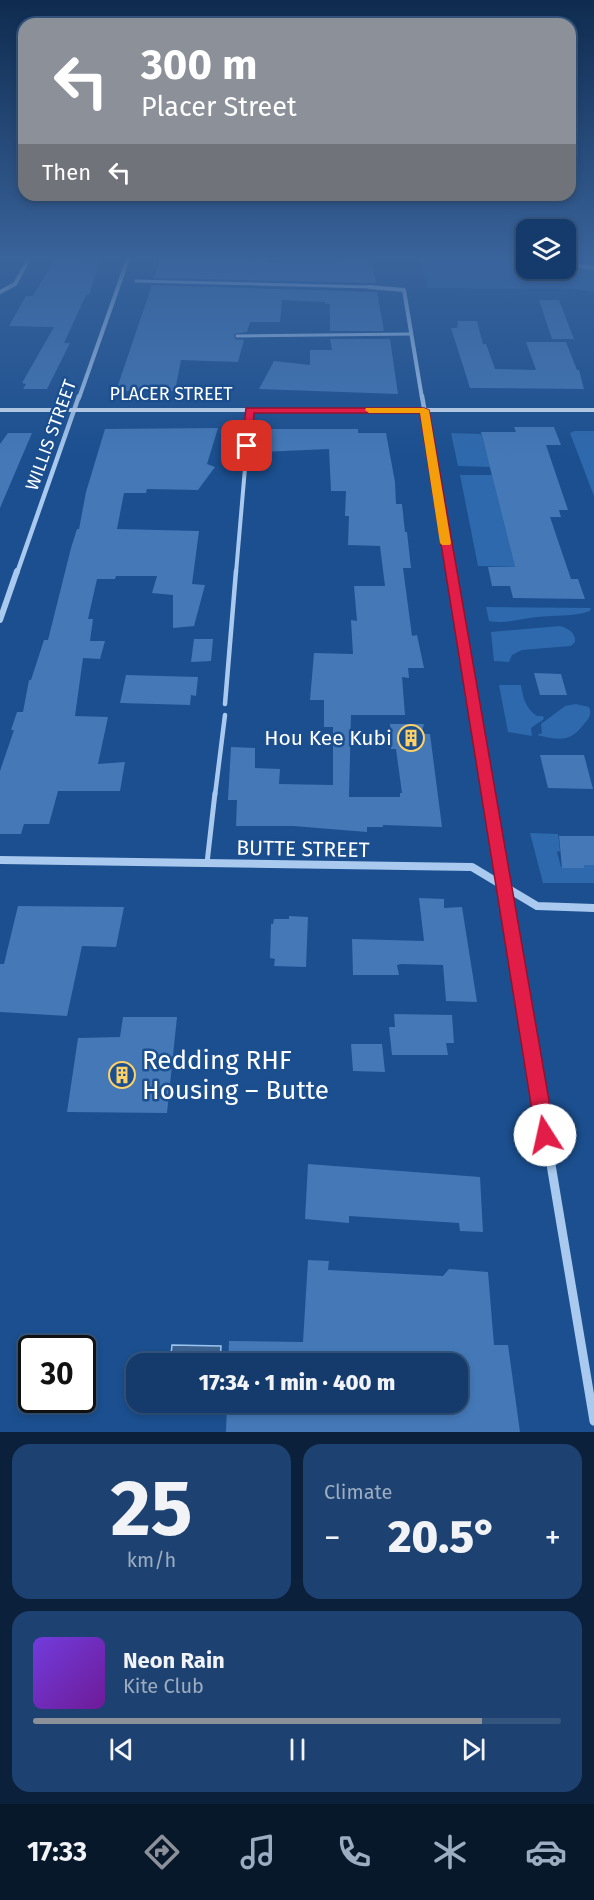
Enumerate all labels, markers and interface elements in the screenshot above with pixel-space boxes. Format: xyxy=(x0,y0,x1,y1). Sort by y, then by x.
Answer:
text: 300 m xyxy=(141,40,257,90)
icon: left xyxy=(42,42,120,120)
text: Placer Street xyxy=(141,91,297,123)
icon: left xyxy=(103,156,136,189)
text: Then xyxy=(42,159,91,186)
map controls xyxy=(516,219,576,279)
button: layers xyxy=(516,219,576,279)
street label: WILLIS STREET xyxy=(21,376,81,493)
street label: PLACER STREET xyxy=(109,383,233,405)
pin xyxy=(221,420,272,471)
icon: arrive xyxy=(230,429,263,462)
building icon: Hou Kee Kubi xyxy=(396,723,426,753)
place label: Hou Kee Kubi xyxy=(264,725,392,751)
street label: BUTTE STREET xyxy=(236,835,370,863)
place label: Redding RHF Housing – Butte xyxy=(142,1045,329,1106)
building icon: Redding RHF Housing – Butte xyxy=(107,1060,137,1090)
position arrow xyxy=(513,1103,577,1167)
speed limit sign: 30 xyxy=(18,1335,96,1413)
text: 17:34 · 1 min · 400 m xyxy=(199,1369,395,1396)
text: 25 xyxy=(110,1462,193,1556)
text: Climate xyxy=(324,1480,392,1504)
text: 20.5° xyxy=(388,1510,497,1564)
text: − xyxy=(324,1518,341,1558)
text: + xyxy=(545,1518,561,1558)
text: km/h xyxy=(127,1548,176,1572)
text: Neon Rain xyxy=(123,1647,225,1674)
text: Kite Club xyxy=(123,1674,204,1698)
icon: previous xyxy=(105,1733,138,1766)
icon: pause xyxy=(281,1733,314,1766)
icon: next xyxy=(457,1733,490,1766)
icon: directions xyxy=(141,1831,183,1873)
icon: music xyxy=(237,1831,279,1873)
icon: phone xyxy=(333,1831,375,1873)
icon: climate xyxy=(429,1831,471,1873)
icon: car xyxy=(525,1831,567,1873)
text: 17:33 xyxy=(27,1836,87,1868)

